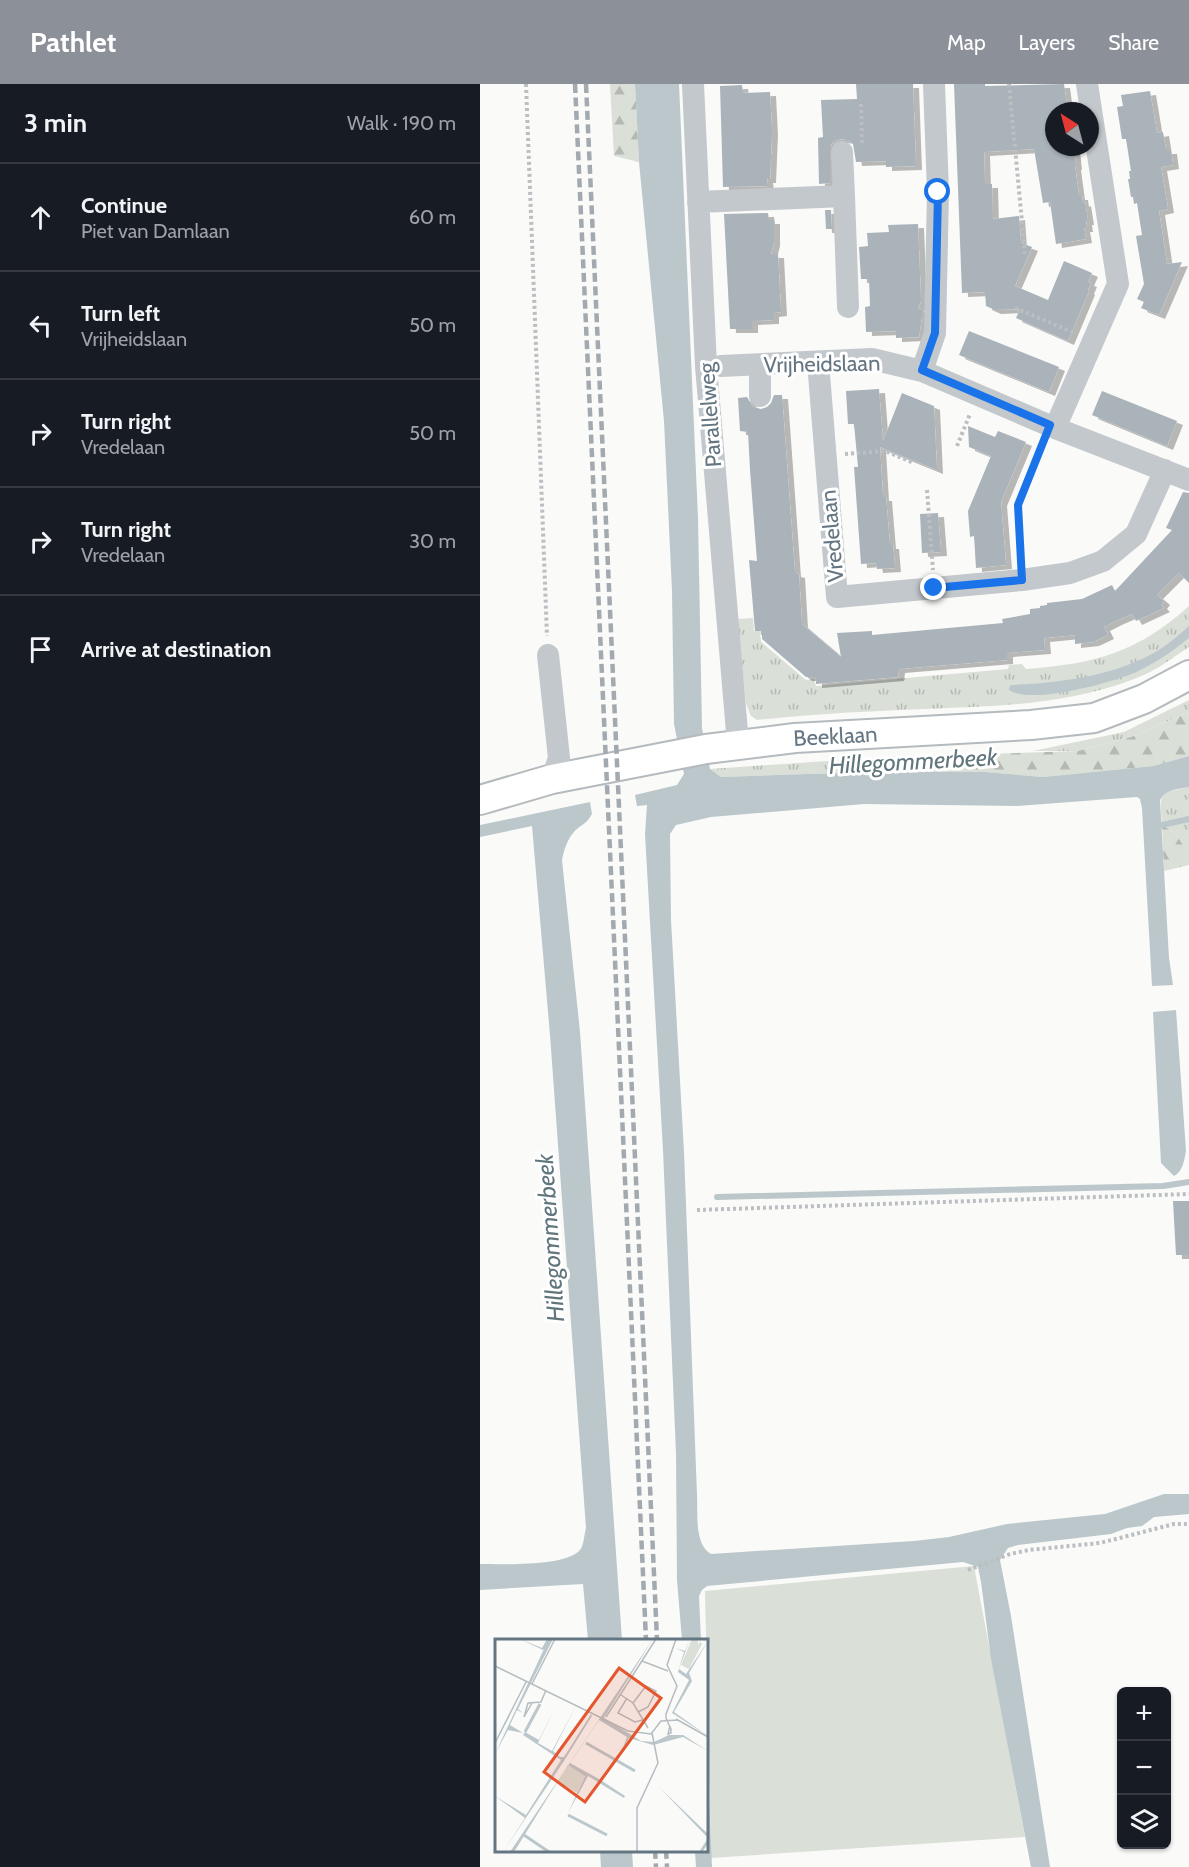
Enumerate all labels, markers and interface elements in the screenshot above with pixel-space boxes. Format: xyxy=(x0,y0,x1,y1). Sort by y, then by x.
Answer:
text: Pathlet xyxy=(30,25,116,59)
text: Map xyxy=(947,30,986,55)
text: Layers xyxy=(1019,30,1075,55)
text: Share xyxy=(1108,30,1159,55)
north arrow xyxy=(1045,102,1099,156)
text: 3 min xyxy=(24,107,87,139)
text: Walk · 190 m xyxy=(347,111,456,135)
route start xyxy=(924,178,950,204)
text: Continue xyxy=(81,192,167,219)
icon: ahead xyxy=(24,201,57,234)
text: 60 m xyxy=(409,205,456,229)
text: Piet van Damlaan xyxy=(81,219,230,243)
text: Turn left xyxy=(81,300,160,327)
icon: left xyxy=(24,309,57,342)
text: 50 m xyxy=(409,313,456,337)
text: Vrijheidslaan xyxy=(81,327,187,351)
street label: Vrijheidslaan xyxy=(763,349,881,379)
street label: Parallelweg xyxy=(693,361,727,468)
text: Turn right xyxy=(81,408,171,435)
icon: right xyxy=(24,417,57,450)
text: 50 m xyxy=(409,421,456,445)
text: Vredelaan xyxy=(81,435,165,459)
street label: Vredelaan xyxy=(815,489,849,583)
text: Turn right xyxy=(81,516,171,543)
icon: right xyxy=(24,525,57,558)
text: 30 m xyxy=(409,529,456,553)
text: Vredelaan xyxy=(81,543,165,567)
route end xyxy=(920,574,946,600)
icon: arrive xyxy=(24,633,57,666)
text: Arrive at destination xyxy=(81,636,271,663)
street label: Beeklaan xyxy=(793,720,878,752)
water label: Hillegommerbeek xyxy=(828,742,999,780)
water label: Hillegommerbeek xyxy=(530,1152,570,1323)
inset map xyxy=(495,1639,708,1852)
map controls xyxy=(1117,1687,1171,1849)
button: + xyxy=(1117,1687,1171,1741)
button: − xyxy=(1117,1741,1171,1795)
button: layers xyxy=(1117,1795,1171,1849)

